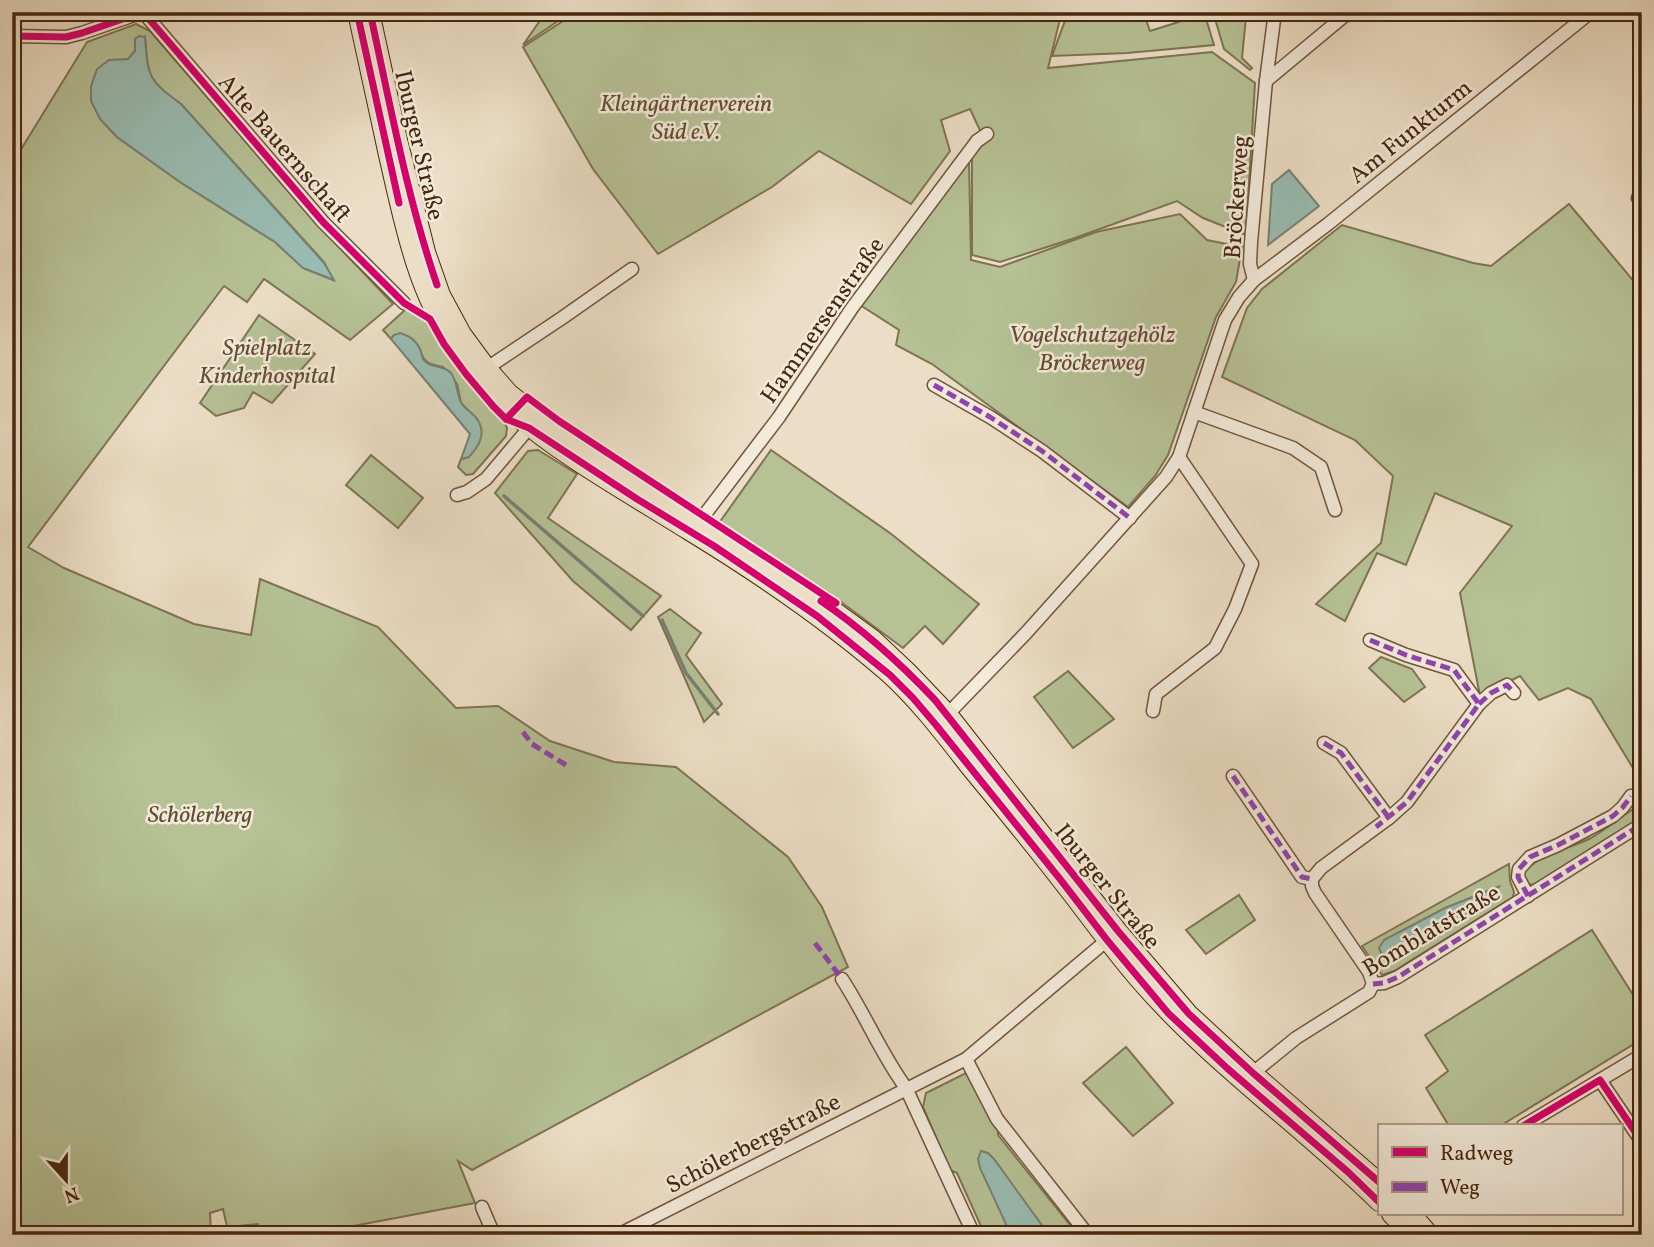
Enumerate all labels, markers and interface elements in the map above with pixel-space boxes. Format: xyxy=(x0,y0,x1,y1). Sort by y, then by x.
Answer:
street label: Alte Bauernschaft xyxy=(209,67,358,231)
street label: Iburger Straße xyxy=(384,67,452,224)
street label: Am Funkturm xyxy=(1342,72,1480,193)
park label: Kleingärtnerverein Süd e.V. xyxy=(600,88,772,150)
street label: Bröckerweg xyxy=(1217,134,1259,260)
street label: Hammersenstraße xyxy=(753,231,894,411)
park label: Vogelschutzgehölz Bröckerweg xyxy=(1009,319,1176,381)
park label: Spielplatz Kinderhospital xyxy=(199,332,335,394)
park label: Schölerberg xyxy=(148,799,253,833)
street label: Iburger Straße xyxy=(1045,817,1168,957)
street label: Bomblatstraße xyxy=(1357,877,1507,986)
street label: Schölerbergstraße xyxy=(661,1086,847,1204)
legend xyxy=(1378,1124,1622,1216)
text: Radweg xyxy=(1440,1140,1513,1169)
north arrow xyxy=(32,1146,102,1216)
text: Weg xyxy=(1440,1174,1480,1203)
text: N xyxy=(60,1179,82,1209)

